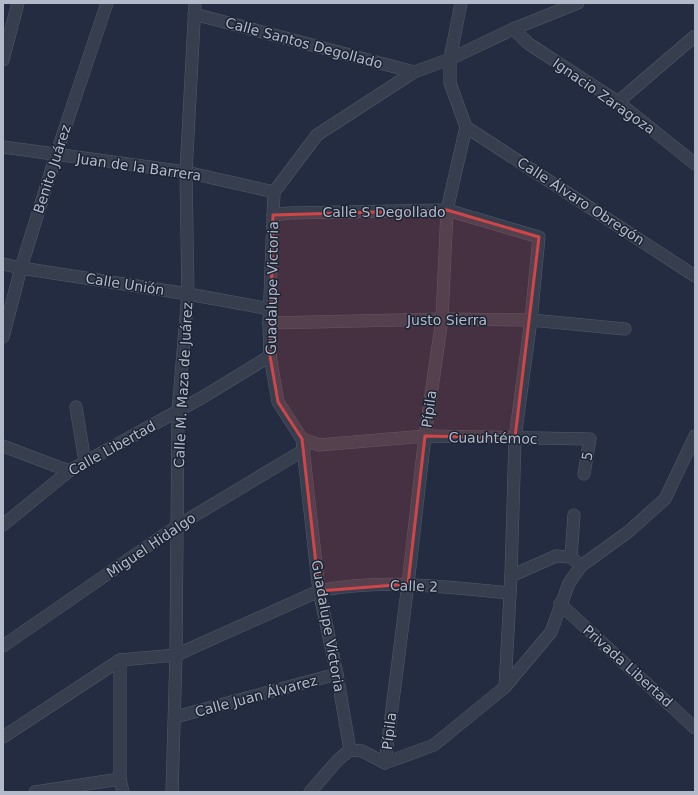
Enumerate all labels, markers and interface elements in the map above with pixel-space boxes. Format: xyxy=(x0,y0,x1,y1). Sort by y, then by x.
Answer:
street label: Calle Santos Degollado xyxy=(224,14,384,72)
street label: Ignacio Zaragoza xyxy=(550,55,658,137)
street label: Benito Juárez xyxy=(30,123,74,215)
street label: Juan de la Barrera xyxy=(75,150,202,184)
street label: Calle Álvaro Obregón xyxy=(514,154,648,248)
street label: Calle S Degollado xyxy=(322,204,446,220)
street label: Guadalupe Victoria xyxy=(263,221,281,355)
street label: Calle Unión xyxy=(84,270,166,298)
street label: Calle M. Maza de Juárez xyxy=(171,302,195,468)
street label: Justo Sierra xyxy=(406,312,487,328)
street label: Pípila xyxy=(418,389,440,429)
street label: Calle Libertad xyxy=(66,417,158,479)
street label: Cuauhtémoc xyxy=(448,429,538,447)
street label: 5 xyxy=(578,450,596,462)
street label: Miguel Hidalgo xyxy=(103,509,199,581)
street label: Guadalupe Victoria xyxy=(309,559,347,693)
street label: Calle 2 xyxy=(390,577,438,595)
street label: Privada Libertad xyxy=(580,622,676,710)
street label: Calle Juan Álvarez xyxy=(193,672,319,720)
street label: Pípila xyxy=(379,711,399,751)

